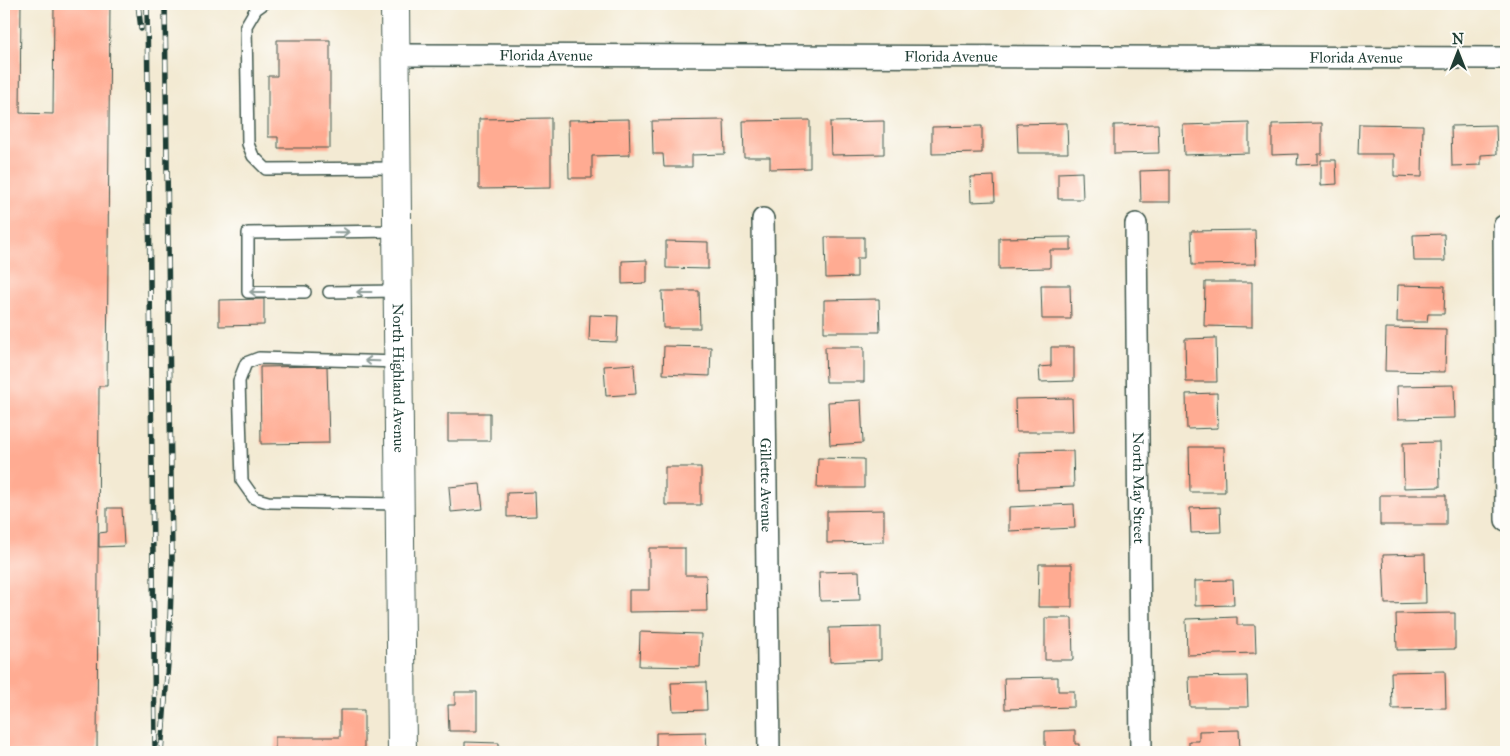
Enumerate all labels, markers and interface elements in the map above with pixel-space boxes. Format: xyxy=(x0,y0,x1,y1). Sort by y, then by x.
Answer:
north arrow xyxy=(1432,28,1482,78)
text: N xyxy=(1452,31,1464,48)
street label: Florida Avenue xyxy=(499,46,593,65)
street label: Florida Avenue xyxy=(904,47,998,66)
street label: Florida Avenue xyxy=(1309,48,1403,67)
one-way arrow xyxy=(334,227,350,237)
one-way arrow xyxy=(249,287,265,297)
one-way arrow xyxy=(356,287,372,297)
street label: North Highland Avenue xyxy=(389,303,408,453)
one-way arrow xyxy=(365,356,381,366)
street label: North May Street xyxy=(1129,432,1148,545)
street label: Gillette Avenue xyxy=(756,438,776,532)

